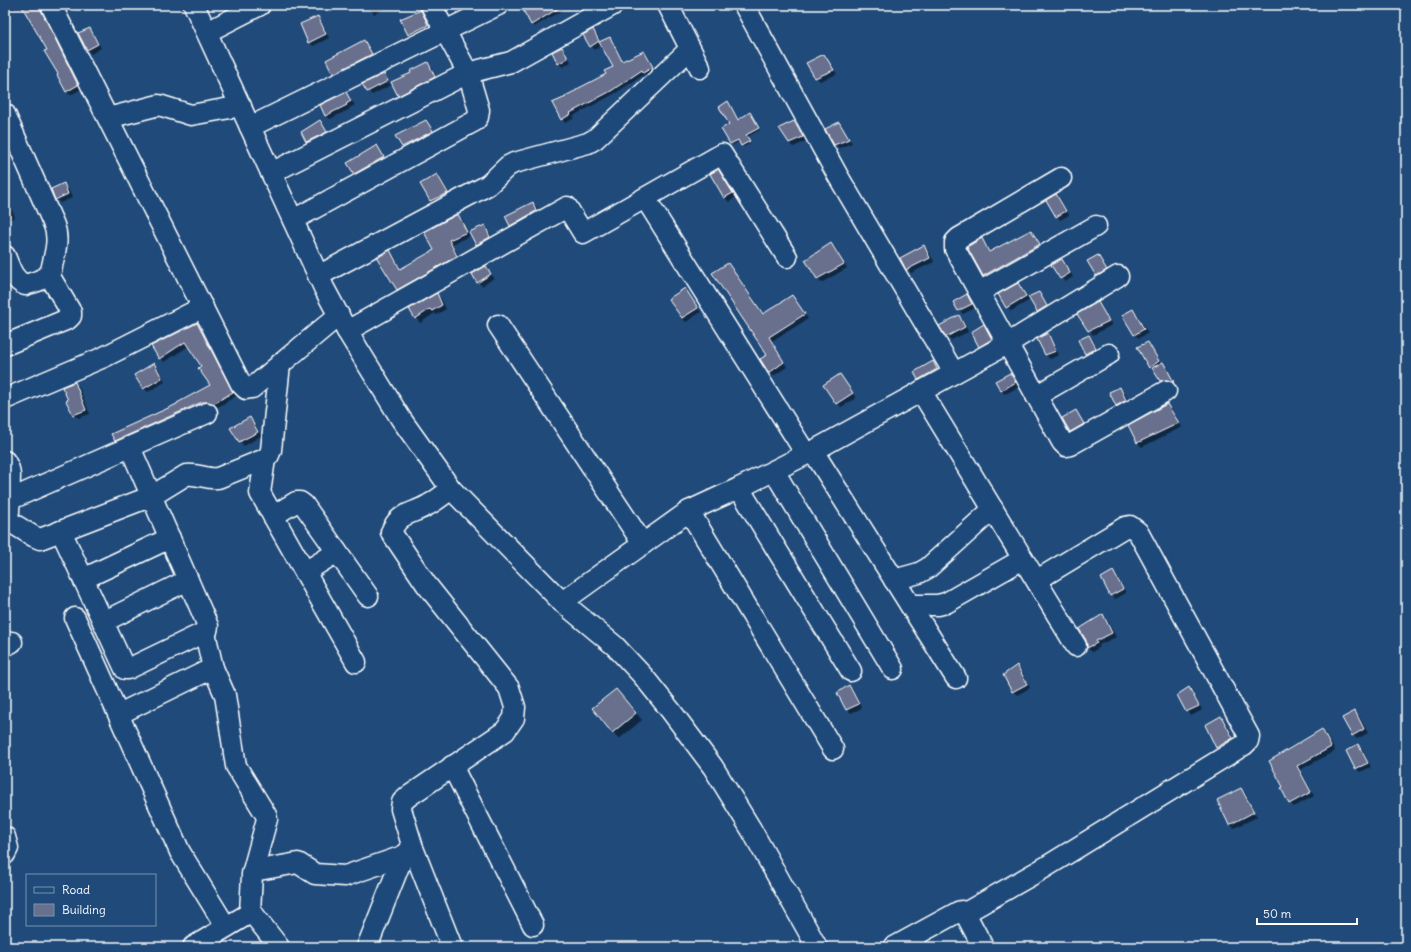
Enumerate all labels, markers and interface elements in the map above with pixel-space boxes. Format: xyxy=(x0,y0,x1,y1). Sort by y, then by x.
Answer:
legend xyxy=(26,874,156,926)
text: Road xyxy=(62,882,90,897)
scale bar xyxy=(1257,900,1357,926)
text: Building xyxy=(62,902,106,917)
text: 50 m xyxy=(1263,906,1292,921)

